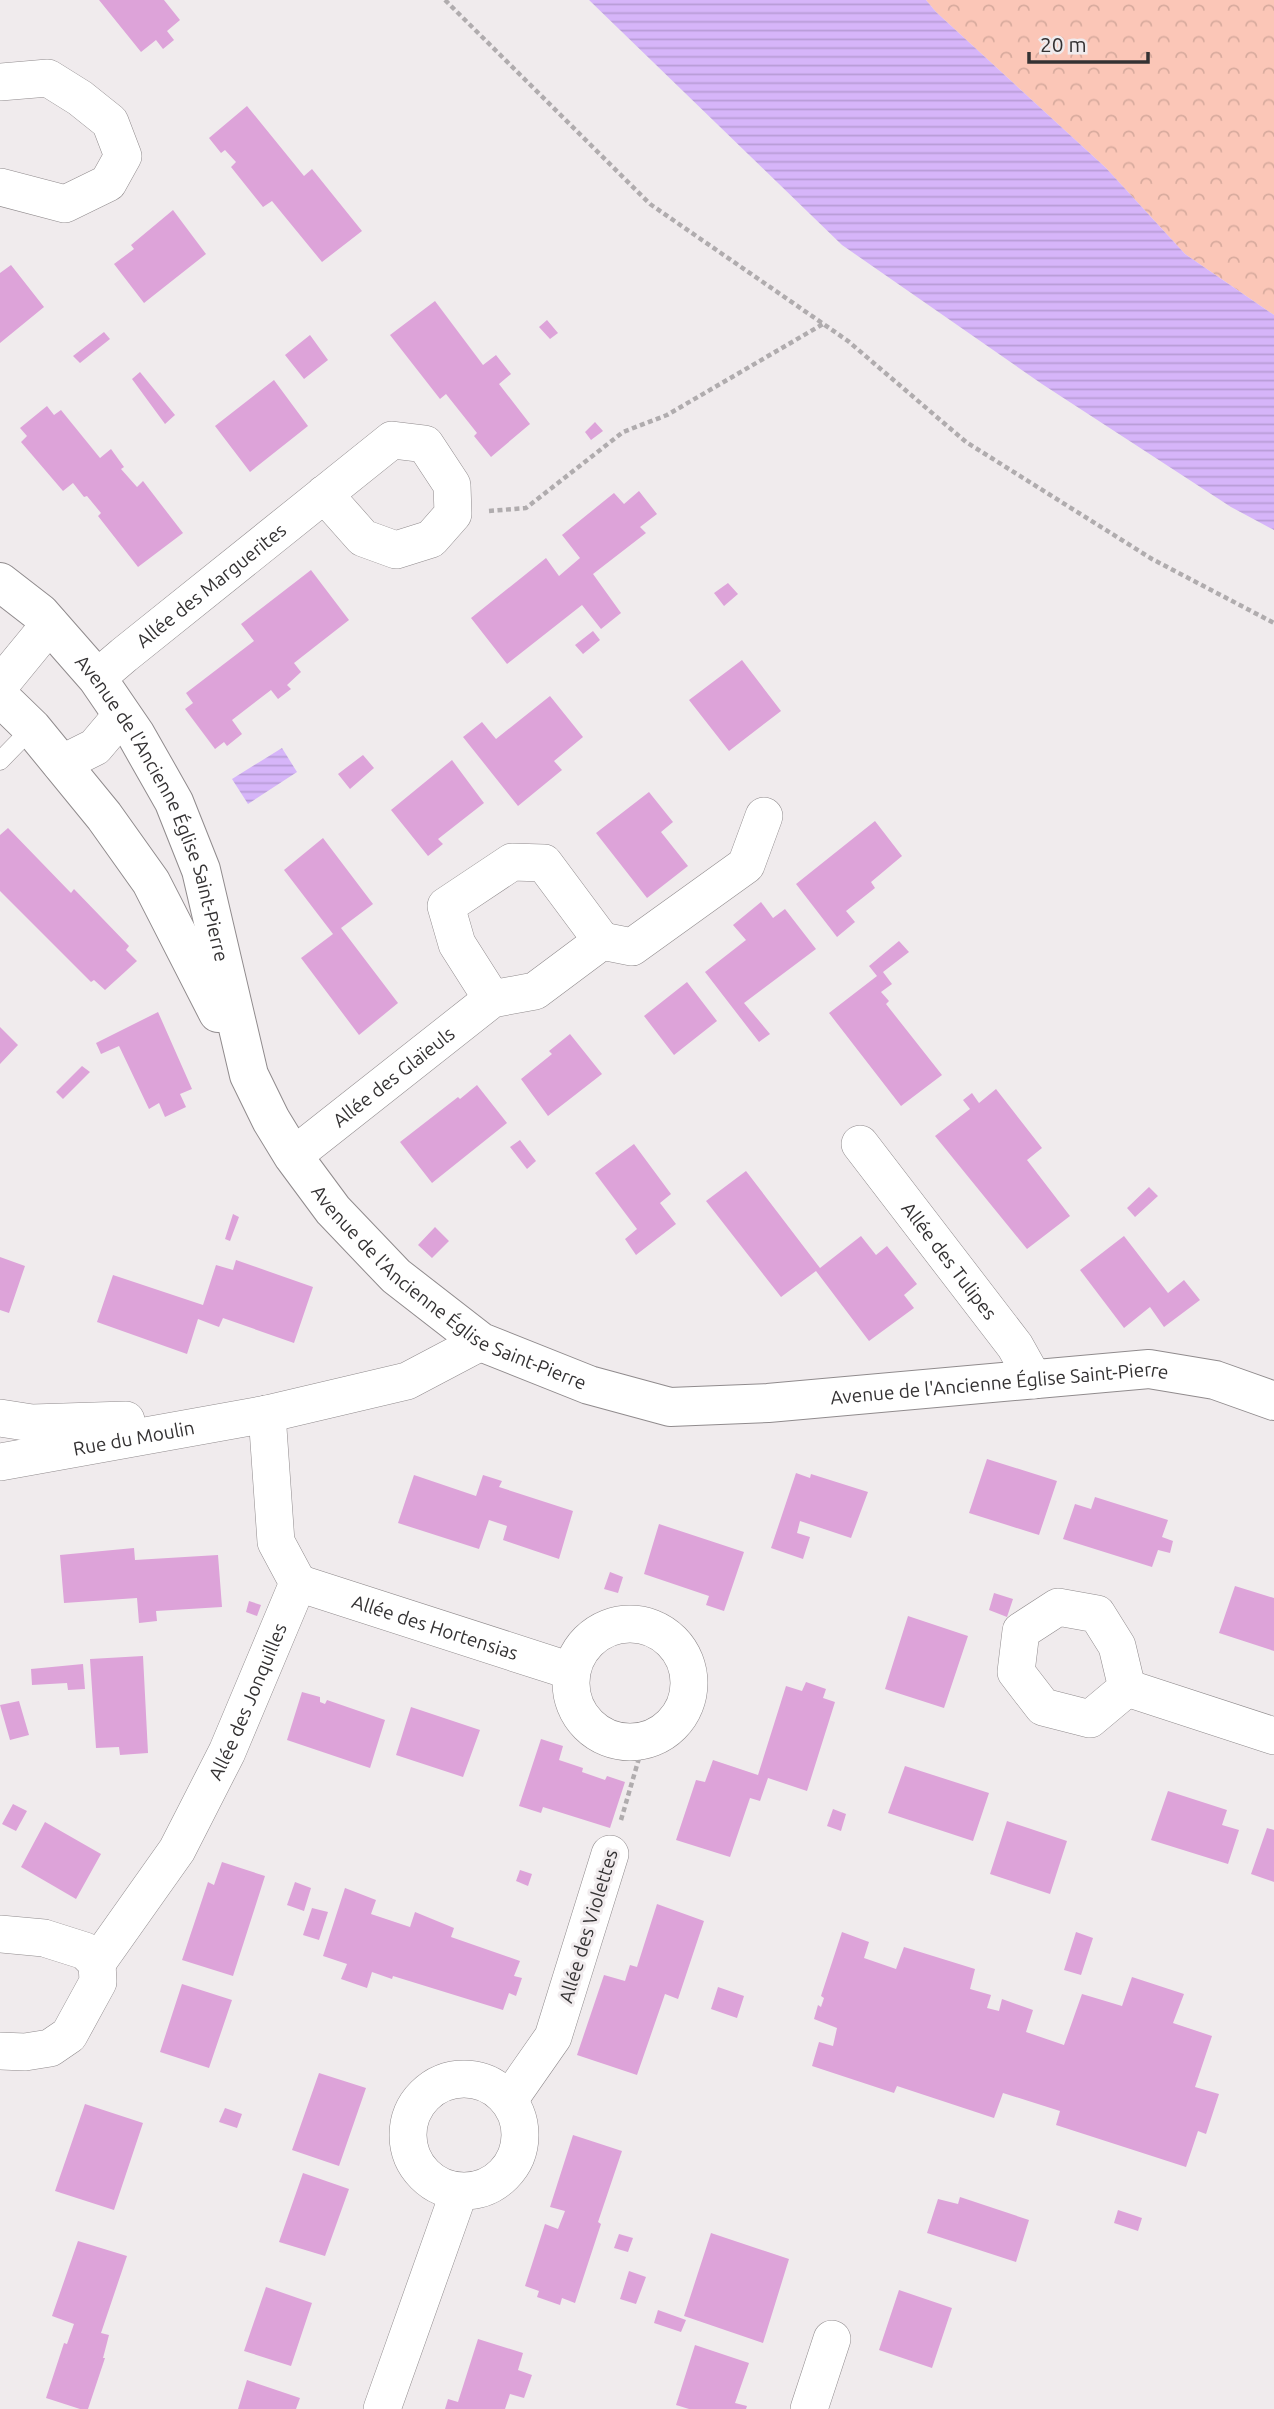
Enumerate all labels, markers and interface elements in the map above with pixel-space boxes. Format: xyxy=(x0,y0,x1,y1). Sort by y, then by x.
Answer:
scale bar xyxy=(1029,21,1148,65)
text: 20 m xyxy=(1040,32,1087,56)
street label: Allée des Marguerites xyxy=(132,519,290,652)
street label: Avenue de l'Ancienne Église Saint-Pierre xyxy=(71,651,233,964)
street label: Allée des Glaïeuls xyxy=(328,1022,459,1131)
street label: Avenue de l'Ancienne Église Saint-Pierre xyxy=(307,1181,590,1394)
street label: Allée des Tulipes xyxy=(897,1197,1002,1324)
street label: Avenue de l'Ancienne Église Saint-Pierre xyxy=(829,1358,1170,1408)
street label: Rue du Moulin xyxy=(71,1416,196,1460)
street label: Allée des Hortensias xyxy=(349,1590,521,1664)
street label: Allée des Jonquilles xyxy=(204,1620,291,1784)
street label: Allée des Violettes xyxy=(554,1847,622,2005)

